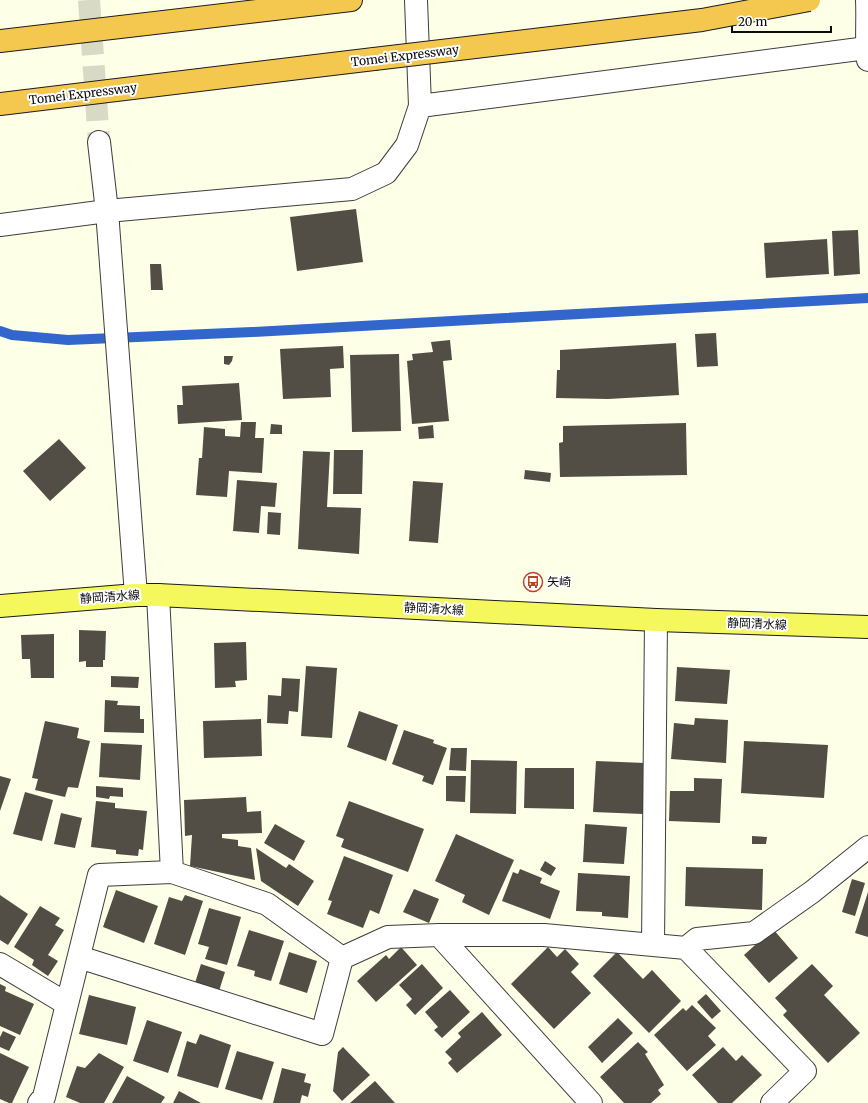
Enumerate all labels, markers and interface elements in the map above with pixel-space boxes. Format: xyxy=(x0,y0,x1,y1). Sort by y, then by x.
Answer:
scale bar xyxy=(732,8,831,34)
text: 20 m xyxy=(738,14,767,29)
street label: Tomei Expressway xyxy=(350,41,460,70)
street label: Tomei Expressway xyxy=(28,79,138,108)
bus stop icon: 矢崎 xyxy=(522,571,544,593)
place label: 矢崎 xyxy=(547,574,571,589)
street label: 静岡清水線 xyxy=(80,587,140,606)
street label: 静岡清水線 xyxy=(404,599,464,618)
street label: 静岡清水線 xyxy=(727,615,787,632)

